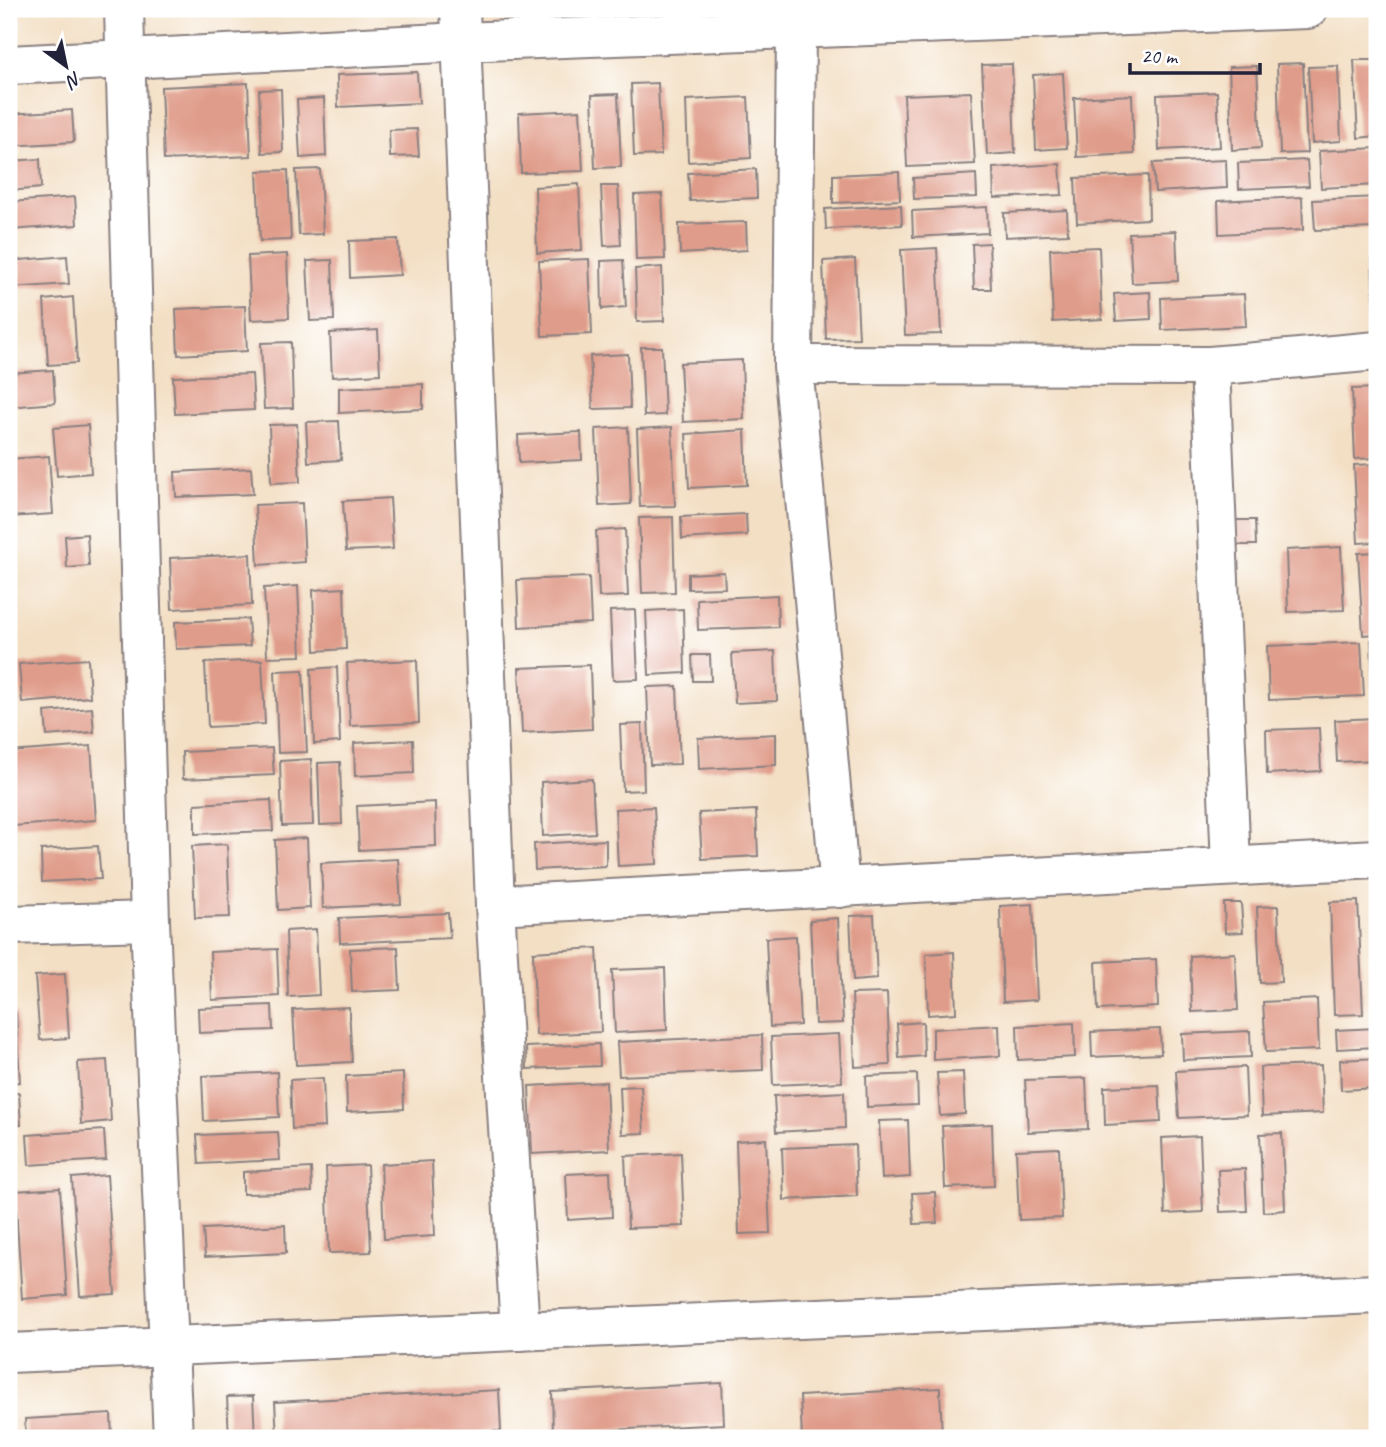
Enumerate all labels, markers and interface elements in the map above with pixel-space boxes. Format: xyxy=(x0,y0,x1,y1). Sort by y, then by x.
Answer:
north arrow xyxy=(32,32,102,102)
scale bar xyxy=(1130,32,1260,76)
text: 20 m xyxy=(1141,43,1179,69)
text: N xyxy=(61,66,86,94)

